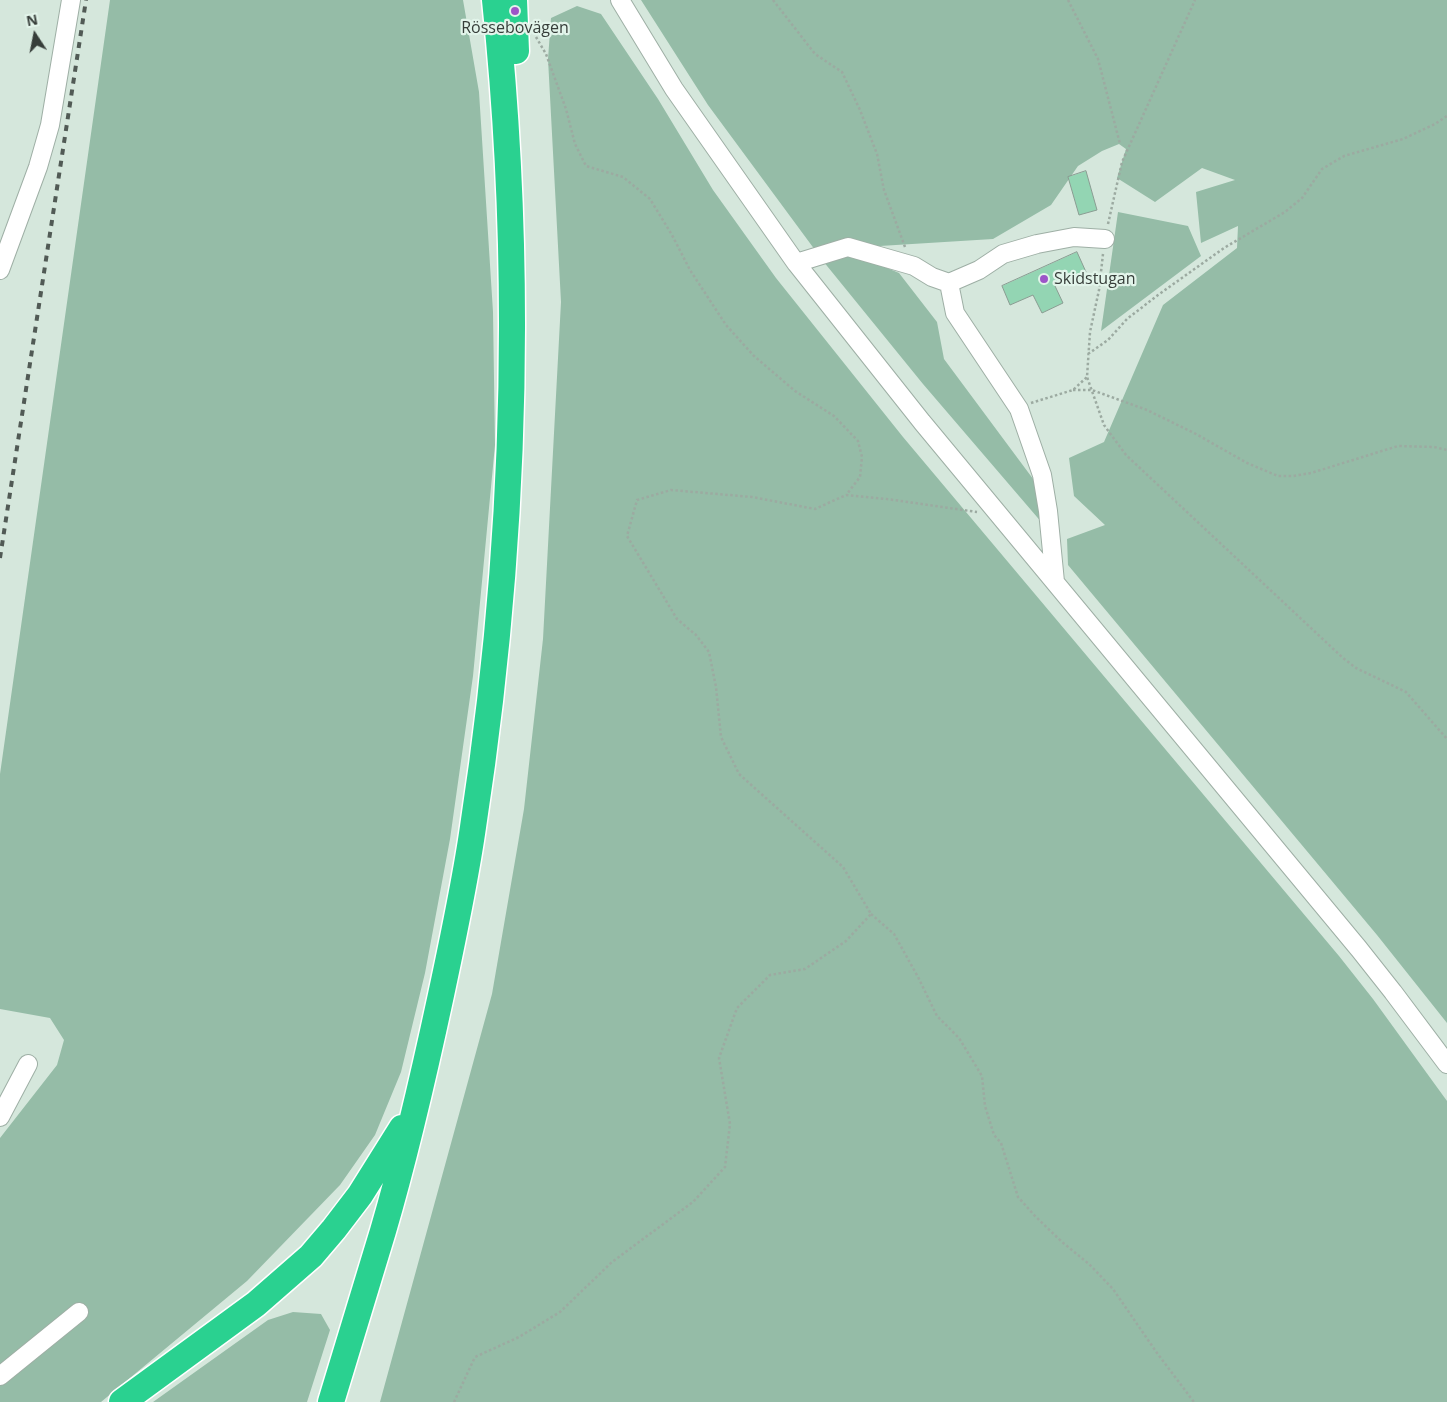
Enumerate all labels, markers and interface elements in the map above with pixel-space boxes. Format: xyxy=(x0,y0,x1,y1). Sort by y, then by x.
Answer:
marker: Rössebovägen xyxy=(509,5,521,17)
text: N xyxy=(25,9,39,30)
north arrow xyxy=(10,10,60,60)
place label: Rössebovägen xyxy=(461,18,569,38)
place label: Skidstugan xyxy=(1054,269,1136,289)
marker: Skidstugan xyxy=(1038,273,1050,285)

